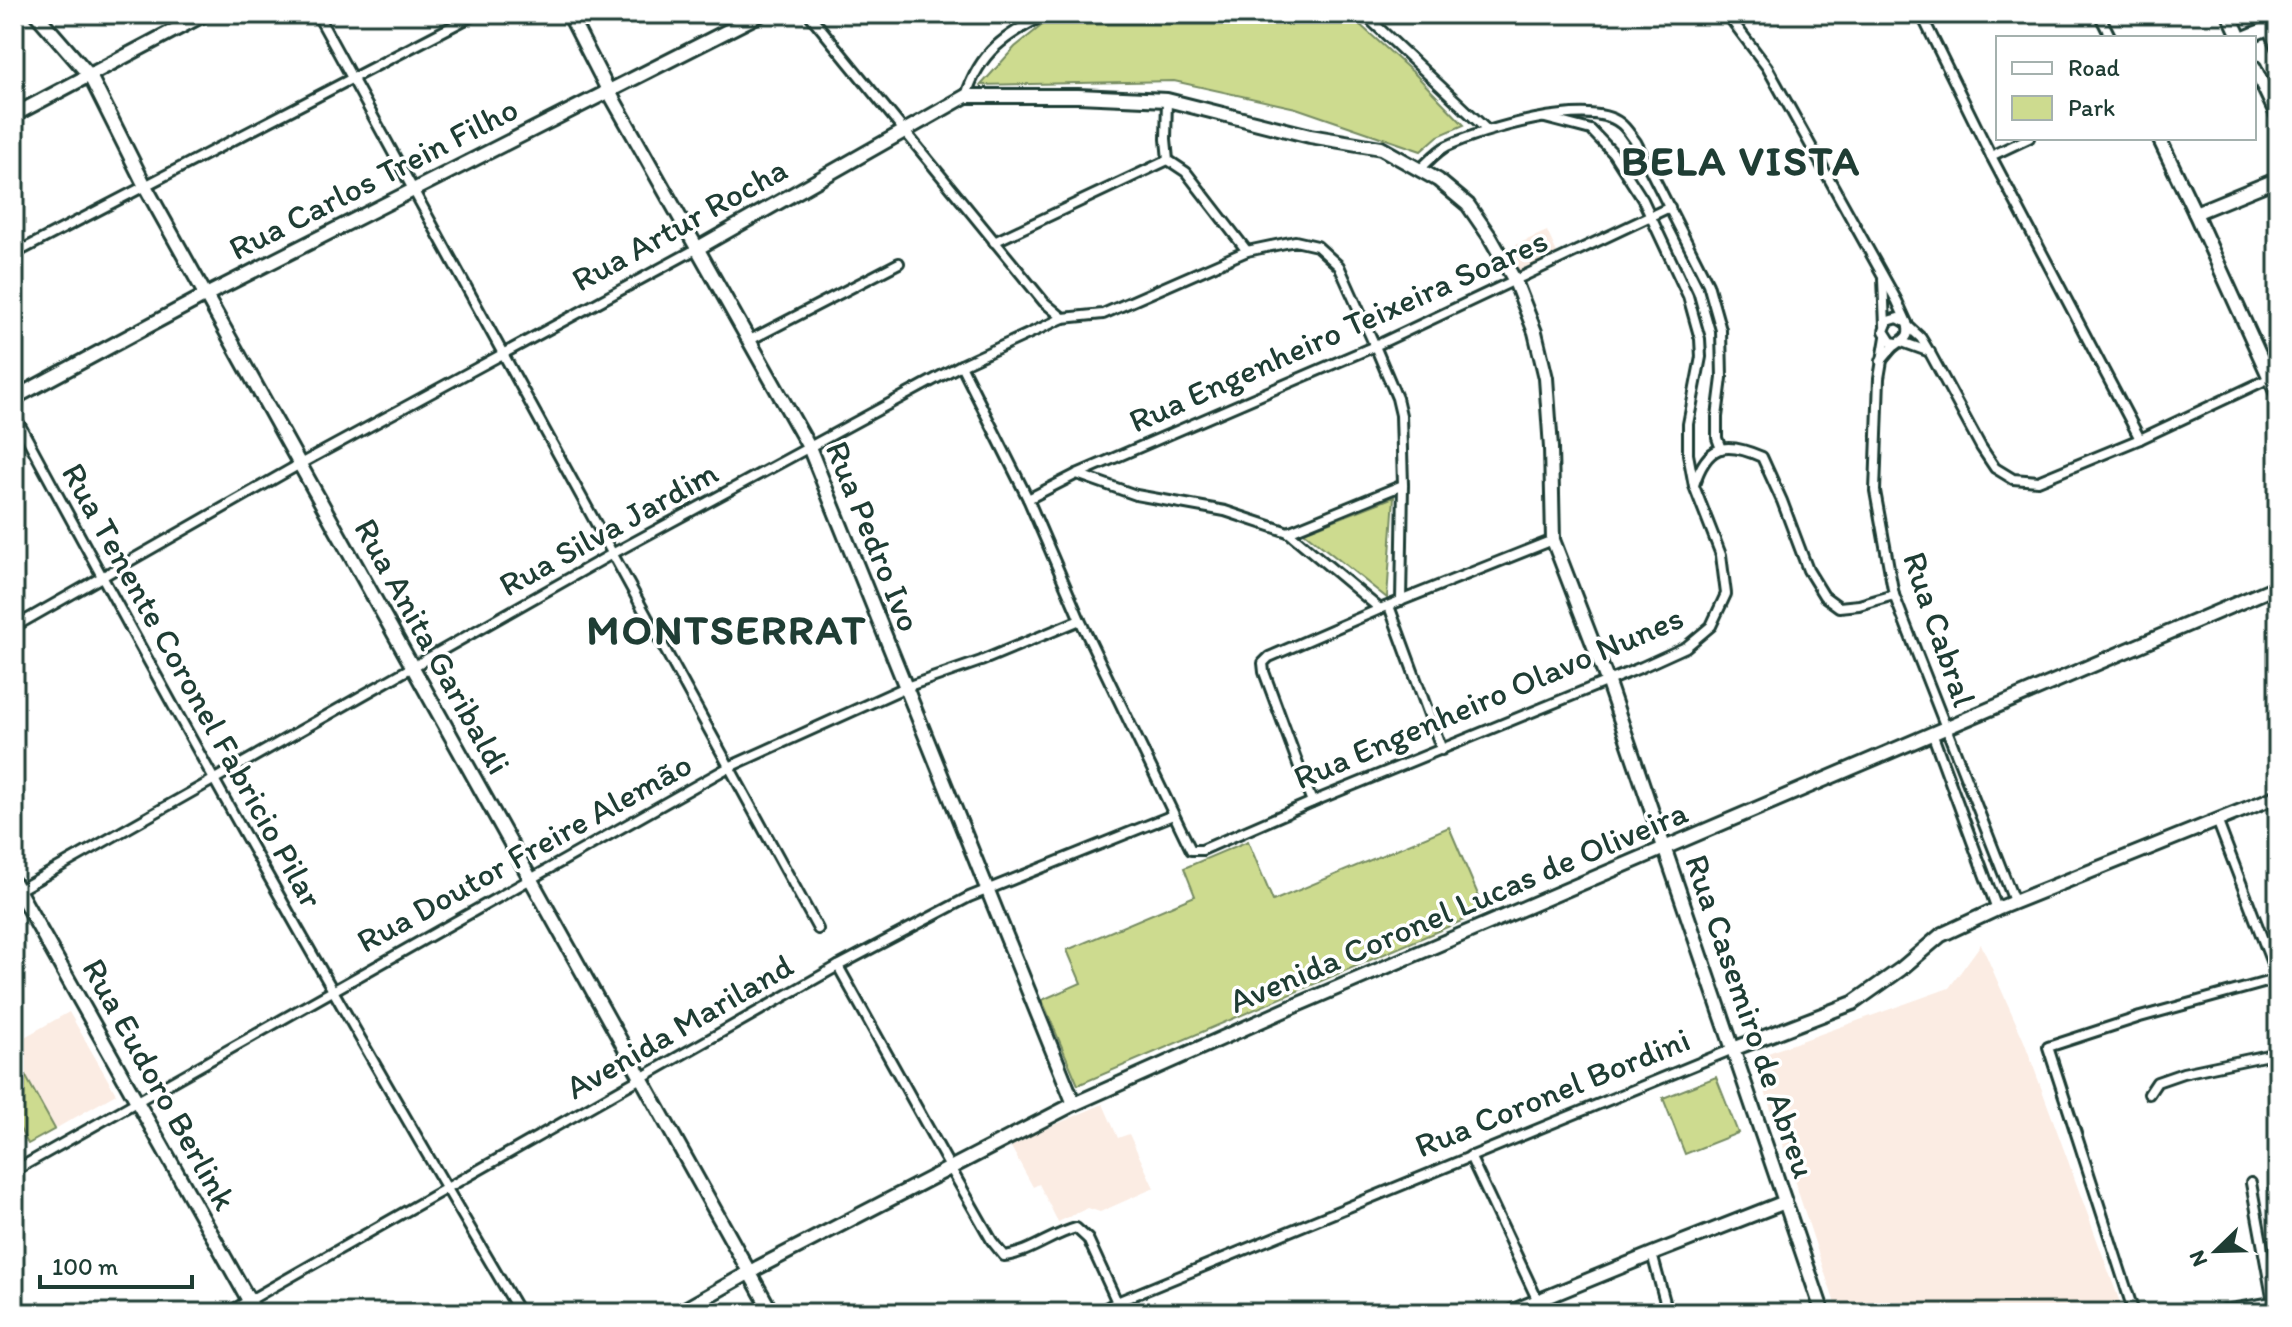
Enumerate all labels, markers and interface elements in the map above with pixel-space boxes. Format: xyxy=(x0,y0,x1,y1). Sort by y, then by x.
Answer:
legend xyxy=(1996,36,2256,140)
text: Road xyxy=(2068,53,2120,82)
street label: Rua Carlos Trein Filho xyxy=(222,88,525,269)
text: Park xyxy=(2068,93,2115,122)
district label: BELA VISTA xyxy=(1621,135,1861,186)
street label: Rua Artur Rocha xyxy=(565,148,794,300)
street label: Rua Engenheiro Teixeira Soares xyxy=(1122,219,1554,442)
street label: Rua Pedro Ivo xyxy=(817,435,930,637)
street label: Rua Silva Jardim xyxy=(492,451,725,605)
street label: Rua Tenente Coronel Fabricio Pilar xyxy=(53,456,332,915)
street label: Rua Anita Garibaldi xyxy=(345,511,520,781)
street label: Rua Cabral xyxy=(1894,546,1985,712)
street label: Rua Engenheiro Olavo Nunes xyxy=(1287,597,1689,798)
district label: MONTSERRAT xyxy=(587,604,867,655)
street label: Rua Doutor Freire Alemão xyxy=(350,743,699,962)
street label: Avenida Coronel Lucas de Oliveira xyxy=(1223,791,1694,1022)
street label: Rua Casemiro de Abreu xyxy=(1676,849,1825,1183)
street label: Avenida Mariland xyxy=(558,945,800,1108)
street label: Rua Eudoro Berlink xyxy=(73,951,246,1218)
street label: Rua Coronel Bordini xyxy=(1409,1019,1696,1166)
north arrow xyxy=(2176,1211,2256,1291)
scale bar xyxy=(40,1239,192,1289)
text: N xyxy=(2183,1247,2213,1271)
text: 100 m xyxy=(52,1252,118,1281)

